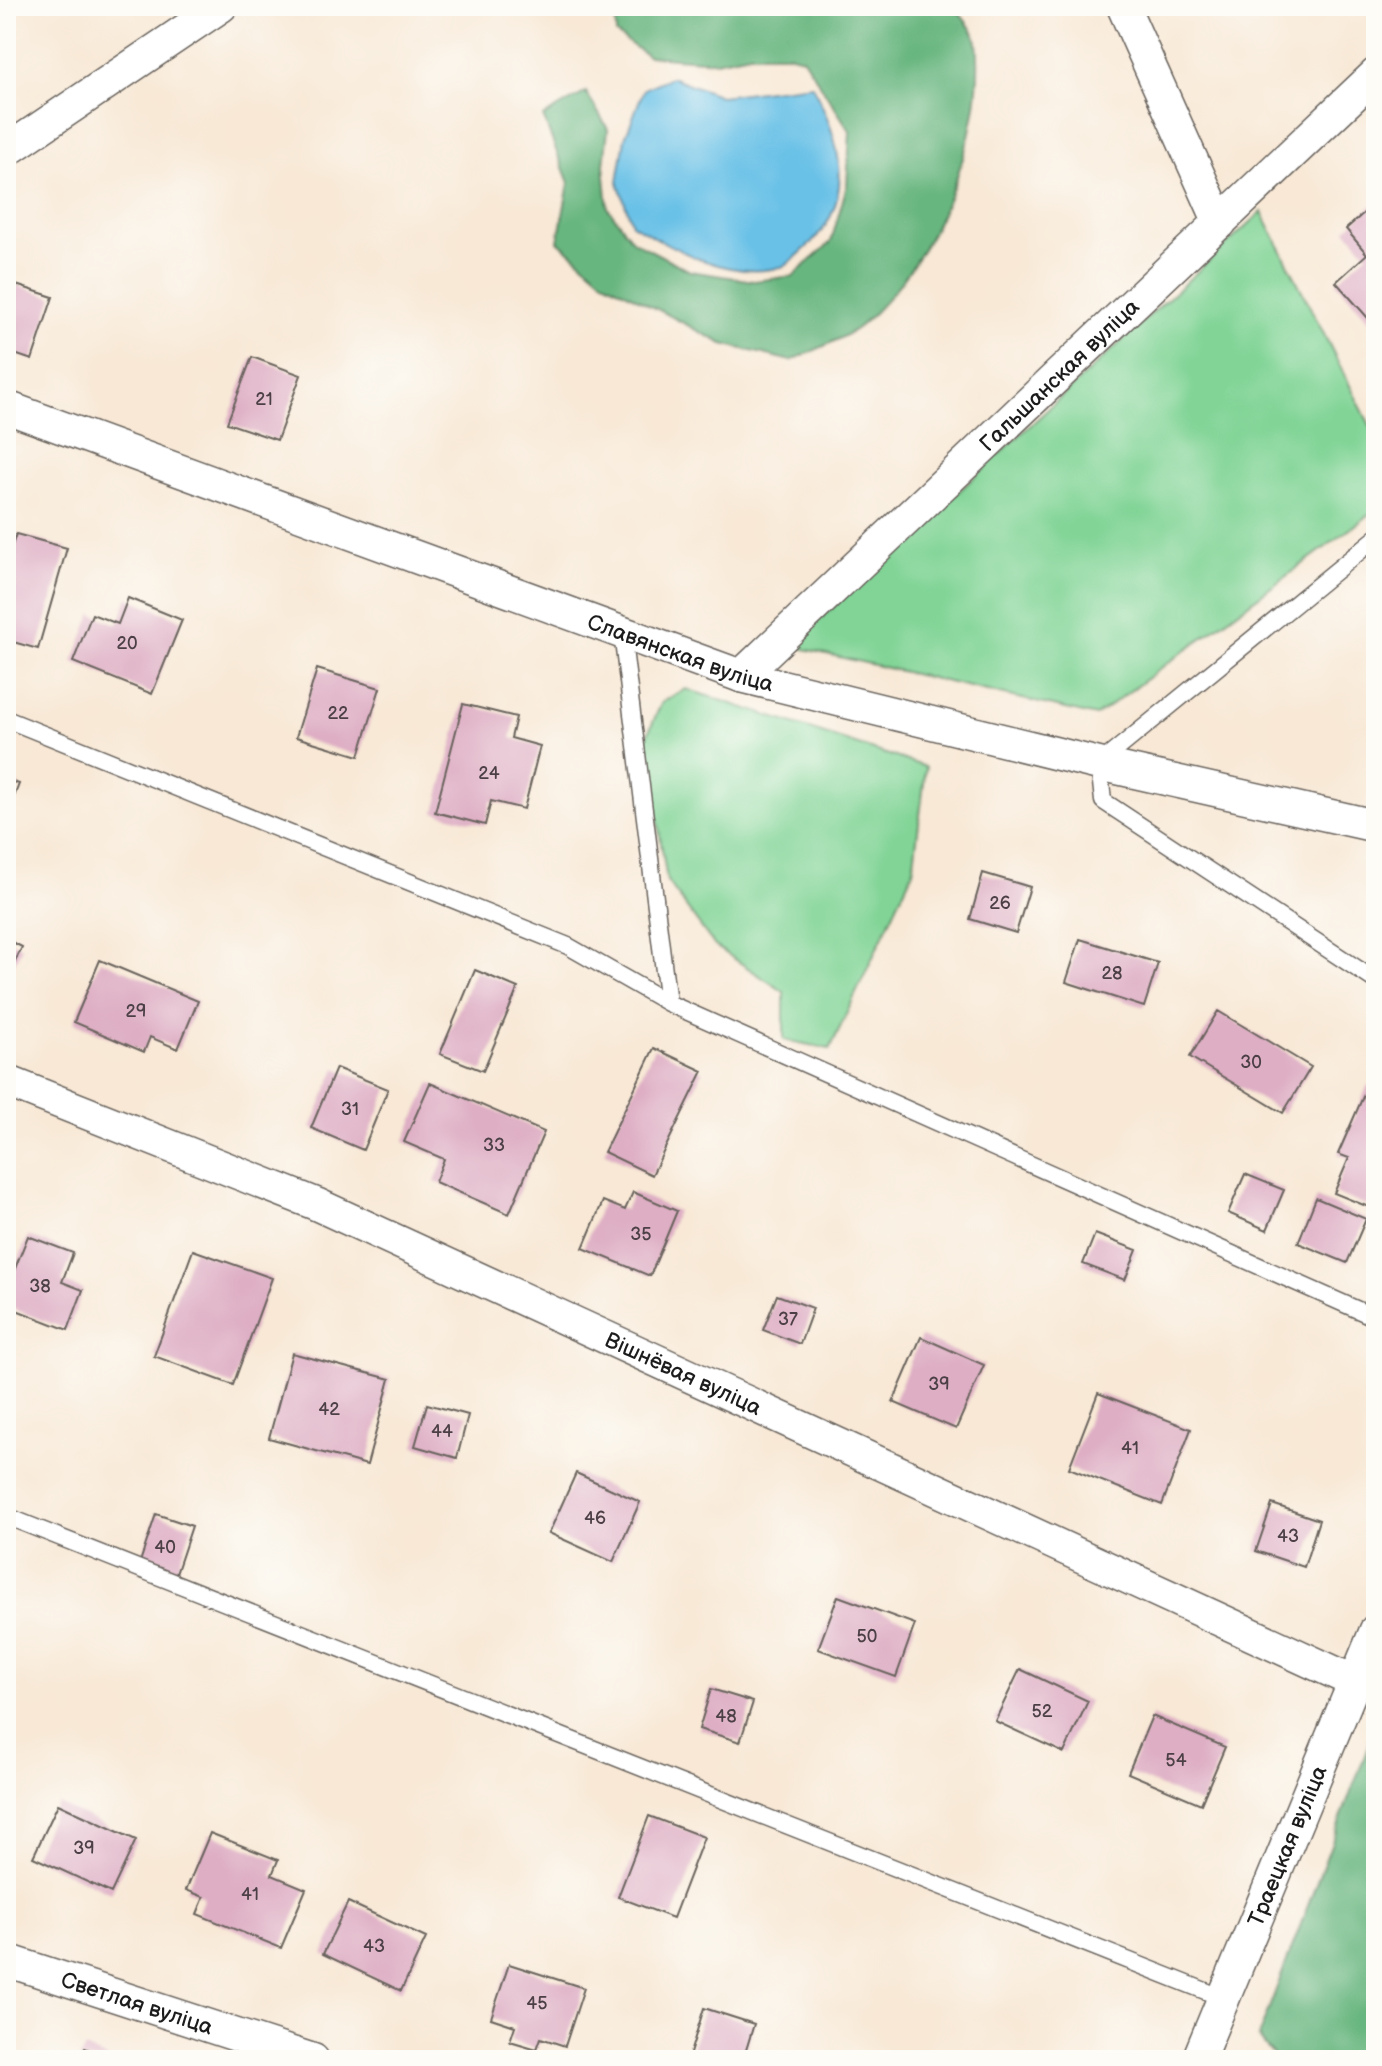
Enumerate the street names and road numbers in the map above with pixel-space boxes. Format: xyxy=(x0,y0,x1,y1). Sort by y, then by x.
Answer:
street label: Гальшанская вуліца xyxy=(974,294,1145,458)
street label: Славянская вуліца xyxy=(583,609,776,698)
street label: Вішнёвая вуліца xyxy=(600,1327,765,1422)
street label: Траецкая вуліца xyxy=(1243,1762,1333,1931)
street label: Светлая вуліца xyxy=(57,1967,216,2041)

